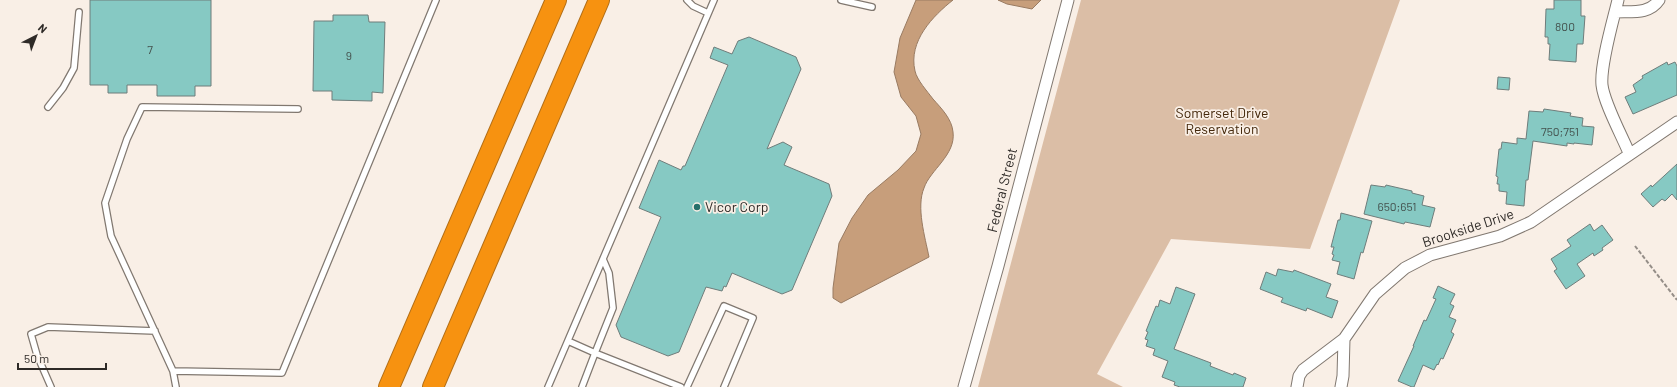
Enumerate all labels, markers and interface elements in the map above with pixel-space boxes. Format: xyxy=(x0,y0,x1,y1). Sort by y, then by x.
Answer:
north arrow xyxy=(16,16,56,56)
house number: 800 xyxy=(1555,19,1575,33)
text: N xyxy=(36,21,50,35)
house number: 7 xyxy=(147,42,153,56)
house number: 9 xyxy=(346,48,352,62)
park label: Somerset Drive Reservation xyxy=(1176,104,1269,137)
house number: 750;751 xyxy=(1541,124,1579,138)
street label: Federal Street xyxy=(983,146,1020,234)
place label: Vicor Corp xyxy=(705,198,769,215)
house number: 650;651 xyxy=(1377,199,1417,213)
marker: Vicor Corp xyxy=(692,202,702,212)
street label: Brookside Drive xyxy=(1420,205,1516,250)
scale bar xyxy=(18,345,106,371)
text: 50 m xyxy=(24,351,49,365)

